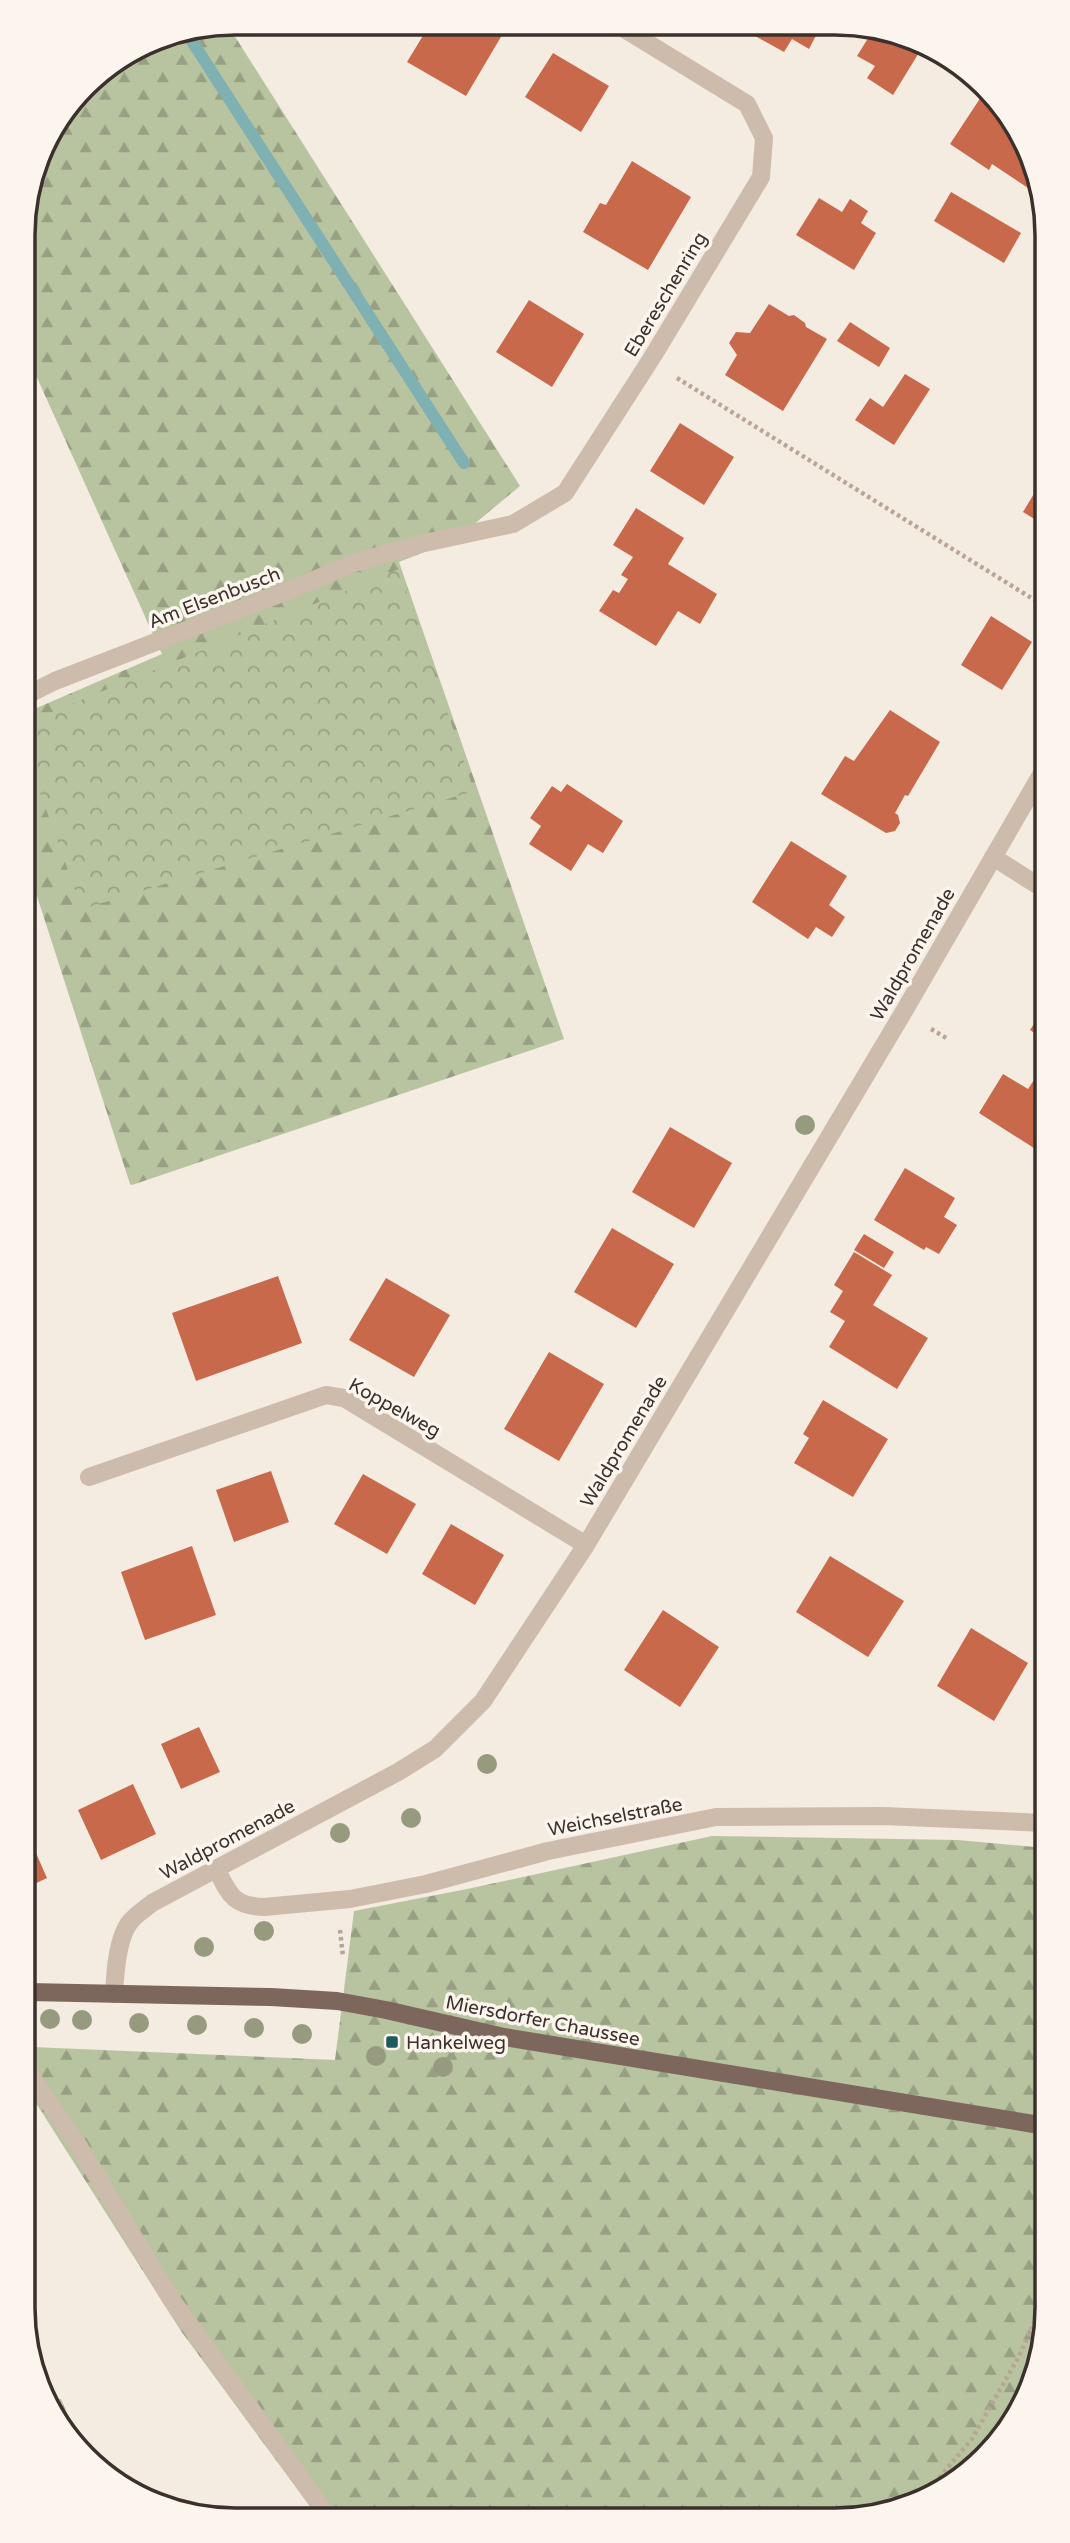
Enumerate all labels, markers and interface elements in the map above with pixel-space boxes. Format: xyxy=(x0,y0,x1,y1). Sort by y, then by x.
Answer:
street label: Ebereschenring xyxy=(620,228,712,361)
street label: Am Elsenbusch xyxy=(145,563,283,633)
street label: Waldpromenade xyxy=(866,884,960,1025)
street label: Waldpromenade xyxy=(576,1372,672,1511)
street label: Koppelweg xyxy=(345,1374,444,1442)
street label: Weichselstraße xyxy=(546,1793,684,1841)
street label: Waldpromenade xyxy=(156,1795,299,1885)
street label: Miersdorfer Chaussee xyxy=(444,1991,642,2051)
place label: Hankelweg xyxy=(406,2032,506,2054)
marker: Hankelweg xyxy=(384,2034,400,2050)

